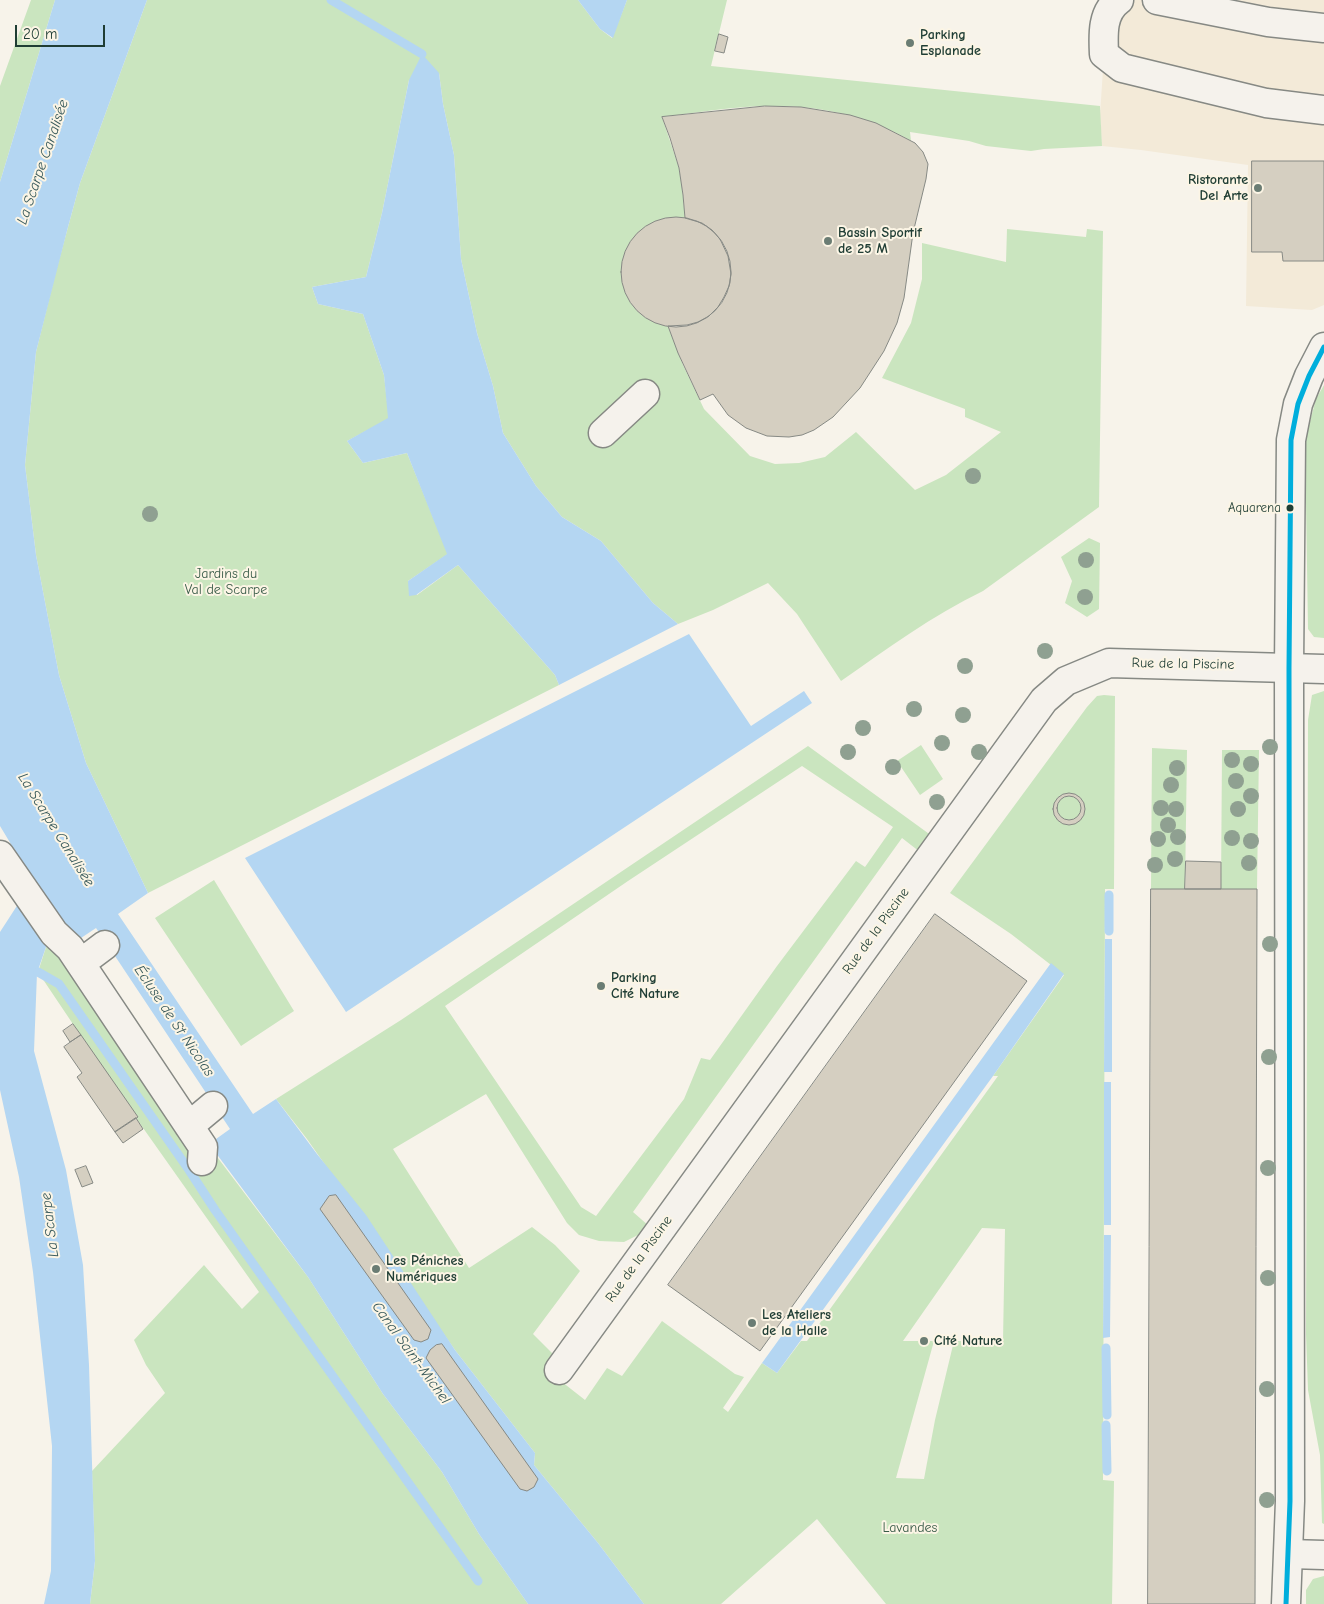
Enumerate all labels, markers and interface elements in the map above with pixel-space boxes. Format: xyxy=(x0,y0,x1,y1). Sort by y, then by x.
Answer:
scale bar xyxy=(18,15,108,47)
text: 20 m xyxy=(23,25,57,43)
place label: Parking Esplanade xyxy=(920,27,981,59)
marker: Parking Esplanade xyxy=(904,37,916,49)
water label: La Scarpe Canalisée xyxy=(13,97,73,227)
place label: Ristorante Del Arte xyxy=(1188,172,1248,204)
marker: Ristorante Del Arte xyxy=(1252,182,1264,194)
place label: Bassin Sportif de 25 M xyxy=(838,225,922,258)
marker: Bassin Sportif de 25 M xyxy=(822,235,834,247)
place label: Aquarena xyxy=(1228,500,1281,516)
marker: Aquarena xyxy=(1285,503,1295,513)
park label: Jardins du Val de Scarpe xyxy=(185,566,267,598)
street label: Rue de la Piscine xyxy=(1131,655,1235,673)
water label: La Scarpe Canalisée xyxy=(14,770,98,890)
street label: Rue de la Piscine xyxy=(839,885,913,977)
water label: Écluse de St Nicolas xyxy=(130,962,218,1080)
place label: Parking Cité Nature xyxy=(611,970,679,1002)
marker: Parking Cité Nature xyxy=(595,980,607,992)
water label: La Scarpe xyxy=(37,1192,63,1258)
street label: Rue de la Piscine xyxy=(602,1213,676,1305)
place label: Les Péniches Numériques xyxy=(386,1253,463,1285)
marker: Les Péniches Numériques xyxy=(370,1263,382,1275)
water label: Canal Saint-Michel xyxy=(368,1298,454,1408)
place label: Les Ateliers de la Halle xyxy=(762,1307,831,1340)
marker: Les Ateliers de la Halle xyxy=(746,1317,758,1329)
place label: Cité Nature xyxy=(934,1333,1002,1349)
marker: Cité Nature xyxy=(918,1335,930,1347)
park label: Lavandes xyxy=(883,1520,937,1536)

